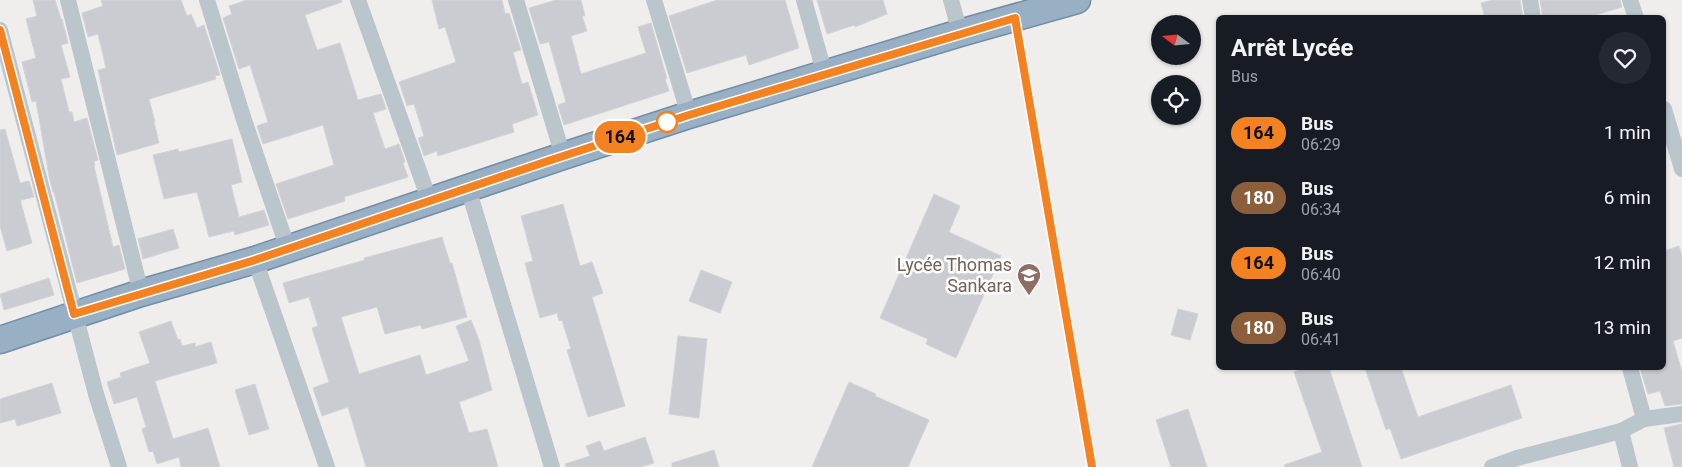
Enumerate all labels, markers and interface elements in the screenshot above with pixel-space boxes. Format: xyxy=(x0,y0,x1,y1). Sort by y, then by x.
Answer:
north arrow xyxy=(1151,15,1201,65)
map controls xyxy=(1151,15,1201,125)
button: heart xyxy=(1599,32,1651,84)
text: Arrêt Lycée xyxy=(1231,34,1353,62)
text: Bus xyxy=(1231,67,1258,86)
button: locate xyxy=(1151,75,1201,125)
unlabelled marker xyxy=(656,111,678,133)
text: Bus xyxy=(1301,112,1334,135)
line badge: 164 xyxy=(591,121,649,153)
text: 1 min xyxy=(1604,121,1651,144)
text: 164 xyxy=(1243,122,1274,143)
text: 164 xyxy=(605,126,635,147)
text: 06:29 xyxy=(1301,135,1341,154)
text: Bus xyxy=(1301,177,1334,200)
text: 6 min xyxy=(1604,186,1651,209)
text: 180 xyxy=(1243,187,1274,208)
text: 06:34 xyxy=(1301,200,1341,219)
text: Bus xyxy=(1301,242,1334,265)
text: 12 min xyxy=(1593,251,1651,274)
text: 164 xyxy=(1243,252,1274,273)
place label: Lycée Thomas Sankara xyxy=(897,254,1012,296)
school or university icon: Lycée Thomas Sankara xyxy=(1016,262,1042,296)
text: 06:40 xyxy=(1301,265,1341,284)
text: Bus xyxy=(1301,307,1334,330)
text: 13 min xyxy=(1593,316,1651,339)
text: 180 xyxy=(1243,317,1274,338)
text: 06:41 xyxy=(1301,330,1341,349)

